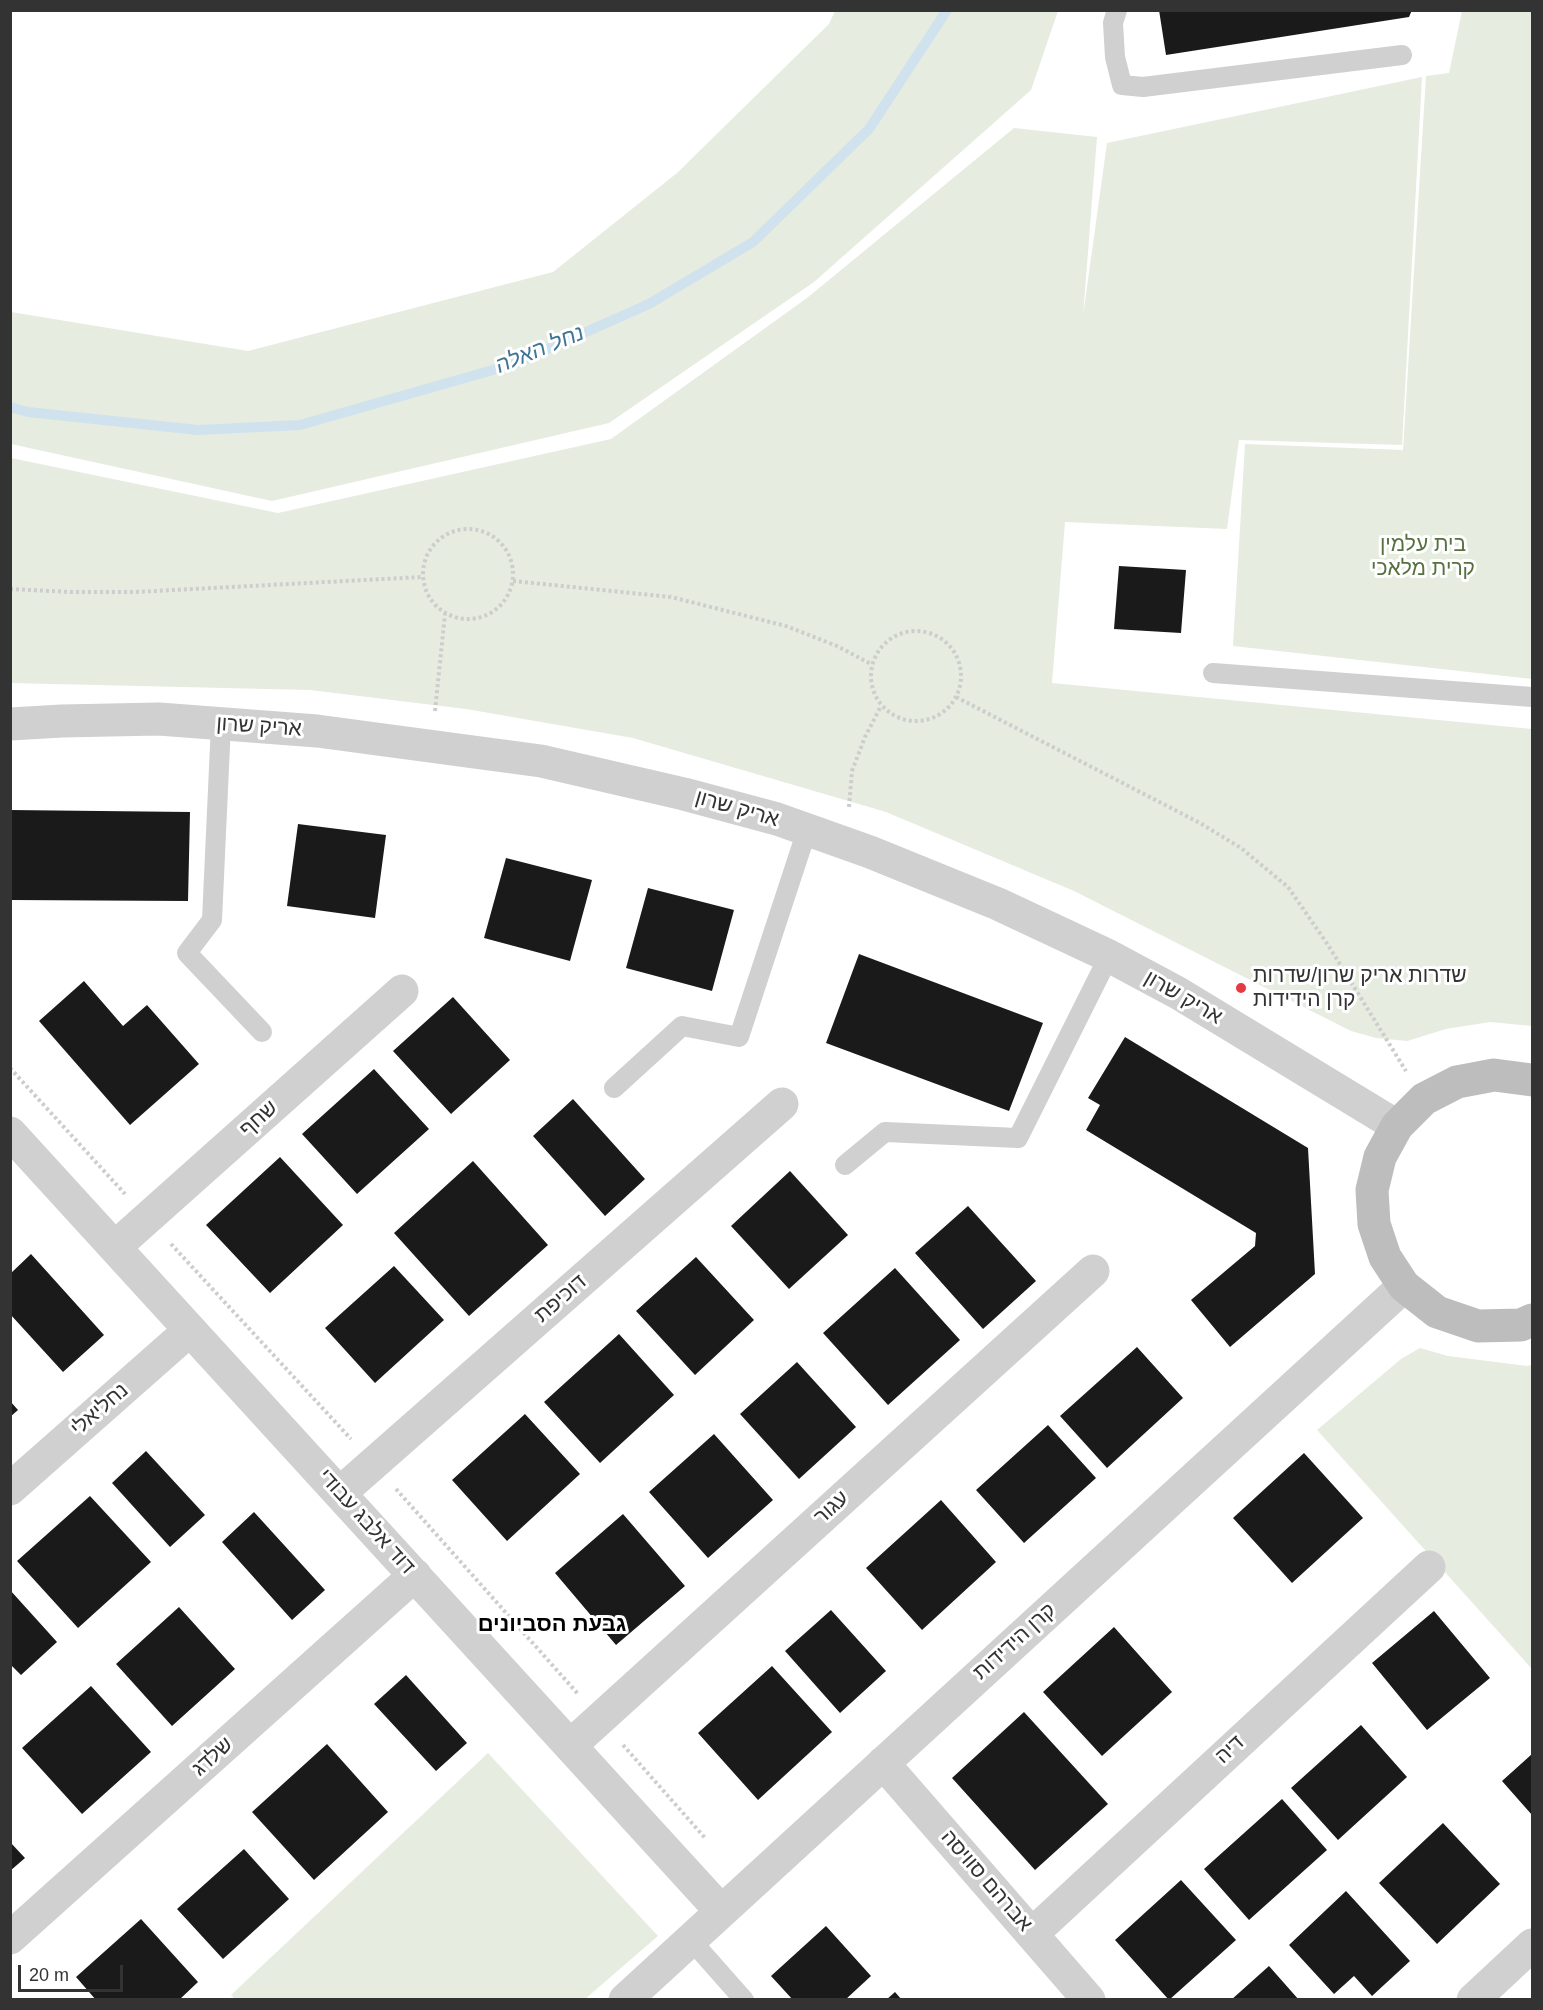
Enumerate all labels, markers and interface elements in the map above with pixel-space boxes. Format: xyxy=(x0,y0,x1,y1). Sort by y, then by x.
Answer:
water label: נחל האלה xyxy=(492,320,588,380)
park label: בית עלמין קרית מלאכי xyxy=(1371,532,1475,582)
street label: אריק שרון xyxy=(215,711,303,743)
street label: אריק שרון xyxy=(692,785,782,833)
place label: שדרות אריק שרון/שדרות קרן הידידות xyxy=(1253,963,1467,1013)
street label: אריק שרון xyxy=(1140,966,1226,1030)
marker: שדרות אריק שרון/שדרות קרן הידידות xyxy=(1234,981,1248,995)
street label: שחף xyxy=(235,1096,283,1142)
street label: דוכיפת xyxy=(530,1270,592,1328)
street label: נחליאלי xyxy=(66,1378,134,1442)
street label: דוד אלבג עבודי xyxy=(312,1464,420,1580)
street label: עגור xyxy=(810,1486,854,1530)
street label: קרן הידידות xyxy=(969,1598,1061,1686)
district label: גבעת הסביונים xyxy=(478,1612,626,1638)
street label: דיה xyxy=(1210,1731,1250,1769)
street label: שלדג xyxy=(188,1732,238,1782)
street label: אברהם סוויסה xyxy=(935,1825,1037,1937)
scale bar xyxy=(21,1953,126,1991)
text: 20 m xyxy=(29,1965,69,1985)

